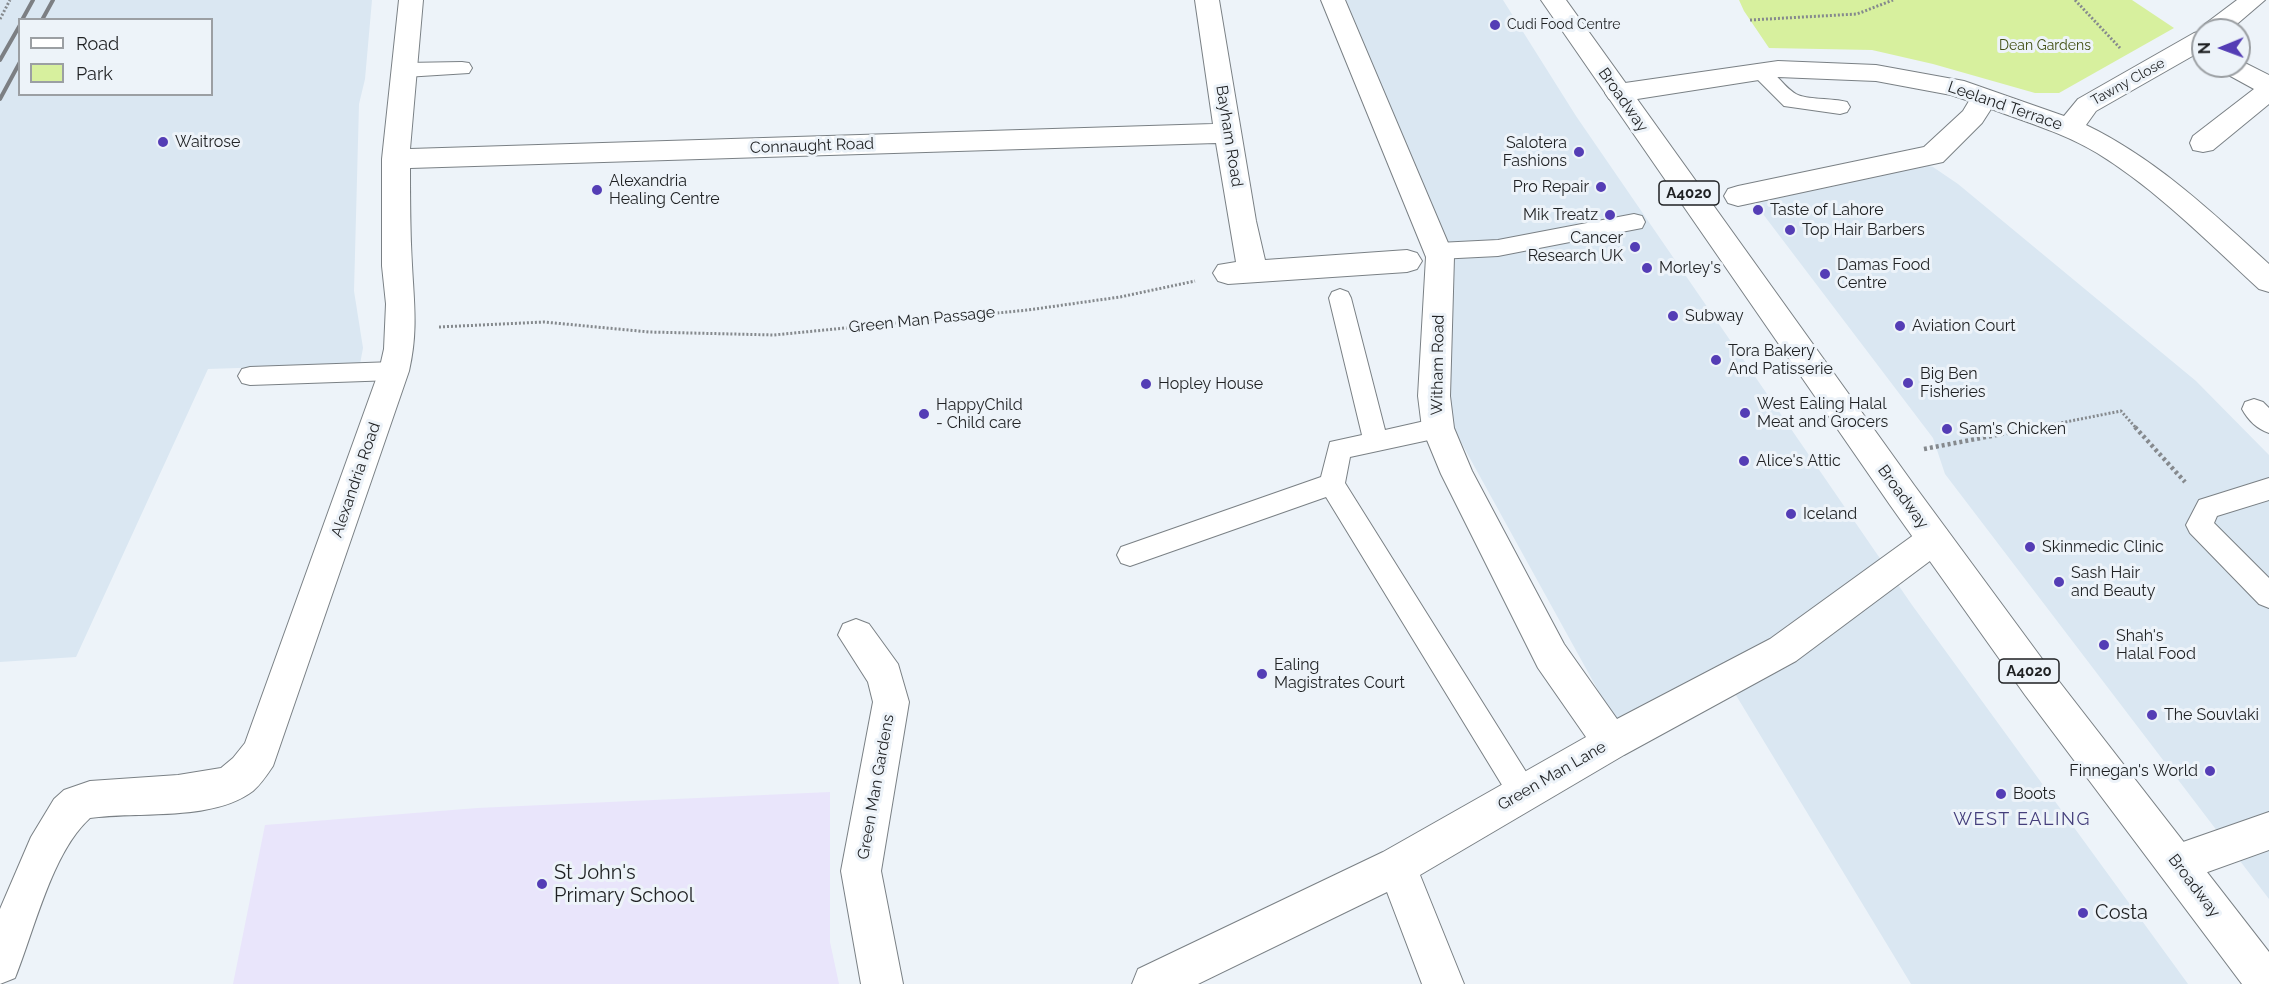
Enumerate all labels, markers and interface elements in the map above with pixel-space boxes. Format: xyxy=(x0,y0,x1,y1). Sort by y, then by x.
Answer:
place label: Cudi Food Centre xyxy=(1507,17,1620,33)
legend xyxy=(18,18,213,96)
marker: Cudi Food Centre xyxy=(1488,18,1502,32)
north arrow xyxy=(2191,18,2251,78)
text: Road xyxy=(76,33,119,54)
park label: Dean Gardens xyxy=(1999,38,2091,54)
text: N xyxy=(2195,42,2214,55)
street label: Tawny Close xyxy=(2088,55,2168,109)
text: Park xyxy=(76,63,113,84)
street label: Broadway xyxy=(1594,64,1652,136)
street label: Leeland Terrace xyxy=(1945,77,2065,135)
street label: Bayham Road xyxy=(1211,84,1247,188)
place label: Waitrose xyxy=(175,132,240,152)
place label: Salotera Fashions xyxy=(1503,133,1567,171)
street label: Connaught Road xyxy=(750,134,874,158)
marker: Waitrose xyxy=(156,135,170,149)
marker: Salotera Fashions xyxy=(1572,145,1586,159)
place label: Alexandria Healing Centre xyxy=(609,171,720,209)
place label: Pro Repair xyxy=(1513,177,1589,197)
marker: Pro Repair xyxy=(1594,180,1608,194)
road number: A4020 xyxy=(1659,181,1719,205)
marker: Alexandria Healing Centre xyxy=(590,183,604,197)
place label: Taste of Lahore xyxy=(1770,200,1884,220)
marker: Taste of Lahore xyxy=(1751,203,1765,217)
place label: Mik Treatz xyxy=(1523,205,1598,225)
marker: Mik Treatz xyxy=(1603,208,1617,222)
place label: Top Hair Barbers xyxy=(1802,220,1925,240)
marker: Top Hair Barbers xyxy=(1783,223,1797,237)
place label: Cancer Research UK xyxy=(1528,228,1623,266)
marker: Cancer Research UK xyxy=(1628,240,1642,254)
place label: Damas Food Centre xyxy=(1837,255,1930,293)
place label: Morley's xyxy=(1659,258,1721,278)
marker: Morley's xyxy=(1640,261,1654,275)
marker: Damas Food Centre xyxy=(1818,267,1832,281)
street label: Green Man Passage xyxy=(848,303,996,337)
place label: Subway xyxy=(1685,306,1744,326)
marker: Subway xyxy=(1666,309,1680,323)
street label: Witham Road xyxy=(1428,314,1448,416)
place label: Aviation Court xyxy=(1912,316,2016,336)
marker: Aviation Court xyxy=(1893,319,1907,333)
place label: Tora Bakery And Patisserie xyxy=(1728,341,1833,379)
marker: Tora Bakery And Patisserie xyxy=(1709,353,1723,367)
place label: Big Ben Fisheries xyxy=(1920,364,1986,402)
place label: Hopley House xyxy=(1158,374,1263,394)
marker: Big Ben Fisheries xyxy=(1901,376,1915,390)
marker: Hopley House xyxy=(1139,377,1153,391)
place label: West Ealing Halal Meat and Grocers xyxy=(1757,394,1888,432)
place label: HappyChild - Child care xyxy=(936,395,1023,433)
marker: West Ealing Halal Meat and Grocers xyxy=(1738,406,1752,420)
marker: HappyChild - Child care xyxy=(917,407,931,421)
place label: Sam's Chicken xyxy=(1959,419,2066,439)
street label: Alexandria Road xyxy=(327,420,385,540)
marker: Sam's Chicken xyxy=(1940,422,1954,436)
place label: Alice's Attic xyxy=(1756,451,1841,471)
marker: Alice's Attic xyxy=(1737,454,1751,468)
street label: Broadway xyxy=(1873,461,1933,533)
place label: Iceland xyxy=(1803,504,1857,524)
marker: Iceland xyxy=(1784,507,1798,521)
place label: Skinmedic Clinic xyxy=(2042,537,2164,557)
marker: Skinmedic Clinic xyxy=(2023,540,2037,554)
place label: Sash Hair and Beauty xyxy=(2071,563,2155,601)
marker: Sash Hair and Beauty xyxy=(2052,575,2066,589)
place label: Shah's Halal Food xyxy=(2116,626,2196,664)
marker: Shah's Halal Food xyxy=(2097,638,2111,652)
place label: Ealing Magistrates Court xyxy=(1274,655,1405,693)
road number: A4020 xyxy=(1999,659,2059,683)
marker: Ealing Magistrates Court xyxy=(1255,667,1269,681)
place label: The Souvlaki xyxy=(2164,705,2259,725)
marker: The Souvlaki xyxy=(2145,708,2159,722)
street label: Green Man Gardens xyxy=(854,713,898,861)
street label: Green Man Lane xyxy=(1494,737,1610,815)
place label: Finnegan's World xyxy=(2069,761,2198,781)
marker: Finnegan's World xyxy=(2203,764,2217,778)
place label: Boots xyxy=(2013,784,2056,804)
marker: Boots xyxy=(1994,787,2008,801)
district label: WEST EALING xyxy=(1953,809,2091,831)
street label: Broadway xyxy=(2164,851,2224,921)
place label: St John's Primary School xyxy=(554,861,694,908)
marker: St John's Primary School xyxy=(535,877,549,891)
place label: Costa xyxy=(2095,901,2148,925)
marker: Costa xyxy=(2076,906,2090,920)

